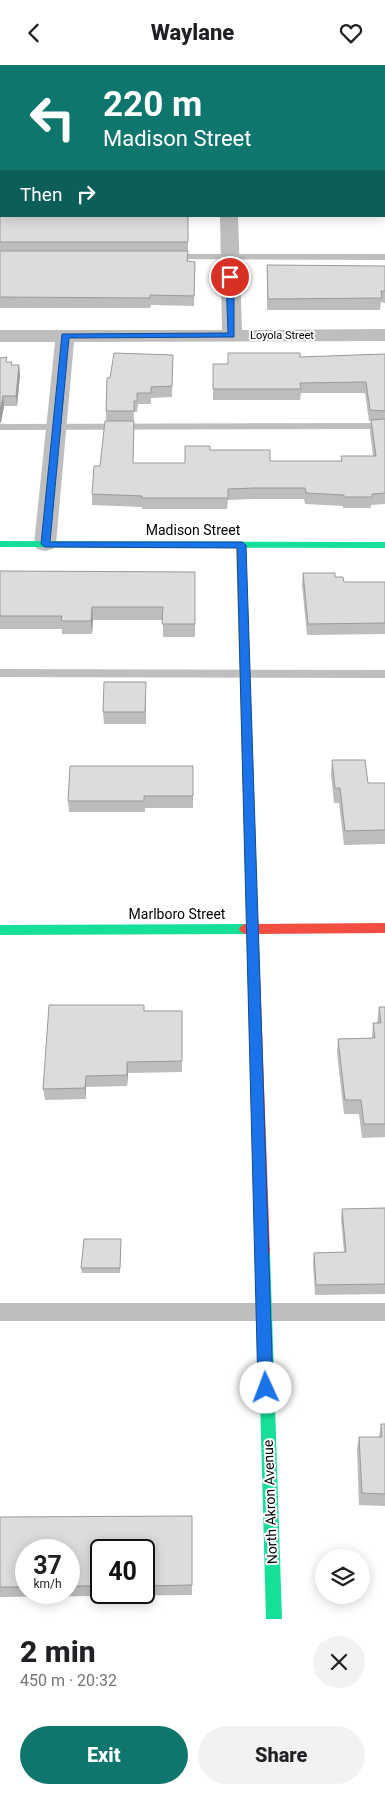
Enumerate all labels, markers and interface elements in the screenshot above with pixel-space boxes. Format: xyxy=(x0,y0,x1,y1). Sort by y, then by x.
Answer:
icon: back xyxy=(20,19,48,47)
icon: heart xyxy=(337,19,365,47)
text: Waylane xyxy=(151,20,234,45)
text: 220 m xyxy=(103,84,202,125)
icon: left xyxy=(20,85,85,150)
text: Madison Street xyxy=(103,126,251,151)
icon: right xyxy=(72,180,100,208)
text: Then xyxy=(20,183,62,206)
pin xyxy=(209,256,251,298)
icon: arrive xyxy=(216,263,244,291)
street label: Loyola Street xyxy=(250,329,314,342)
street label: Madison Street xyxy=(146,522,241,538)
street label: Marlboro Street xyxy=(129,906,226,922)
position arrow xyxy=(239,1361,291,1413)
street label: North Akron Avenue xyxy=(260,1439,280,1565)
speed limit sign: 40 xyxy=(90,1539,155,1604)
map controls xyxy=(315,1549,370,1604)
button: layers xyxy=(315,1549,370,1604)
text: 37 xyxy=(33,1551,62,1580)
text: km/h xyxy=(33,1577,62,1591)
text: 2 min xyxy=(20,1634,96,1669)
button: close xyxy=(313,1636,365,1688)
text: 450 m · 20:32 xyxy=(20,1671,117,1690)
button: Exit xyxy=(20,1726,188,1784)
button: Share xyxy=(198,1726,365,1784)

